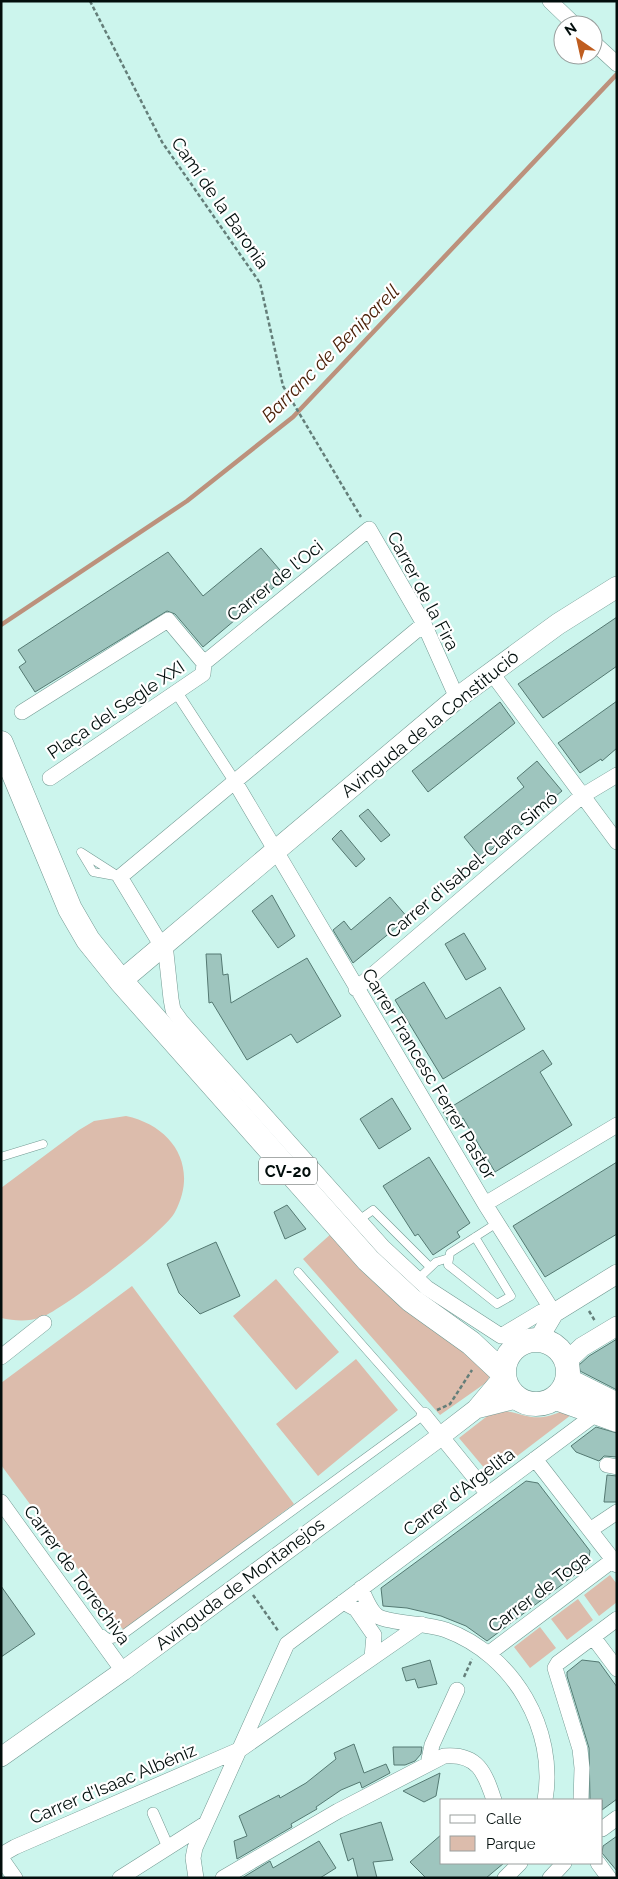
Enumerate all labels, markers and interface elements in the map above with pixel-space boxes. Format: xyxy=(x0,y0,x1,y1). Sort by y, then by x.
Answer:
north arrow xyxy=(553,15,603,65)
text: N xyxy=(562,20,580,39)
street label: Camí de la Baronia xyxy=(167,133,274,272)
water label: Barranc de Beniparell xyxy=(257,280,403,426)
street label: Carrer de la Fira xyxy=(383,528,464,654)
street label: Carrer de l'Oci xyxy=(222,536,327,626)
street label: Avinguda de la Constitució xyxy=(337,645,523,802)
street label: Plaça del Segle XXI xyxy=(43,656,188,763)
street label: Carrer d'Isabel-Clara Simó xyxy=(382,787,562,942)
street label: Carrer Francesc Ferrer Pastor xyxy=(358,965,501,1183)
road number: CV-20 xyxy=(259,1158,317,1184)
street label: Carrer d'Argelita xyxy=(399,1443,518,1540)
street label: Carrer de Torrechiva xyxy=(20,1501,135,1649)
street label: Avinguda de Montanejos xyxy=(151,1513,329,1654)
street label: Carrer de Toga xyxy=(484,1547,594,1637)
street label: Carrer d'Isaac Albéniz xyxy=(26,1739,199,1828)
legend xyxy=(440,1799,603,1864)
text: Calle xyxy=(486,1810,522,1828)
text: Parque xyxy=(486,1835,536,1853)

